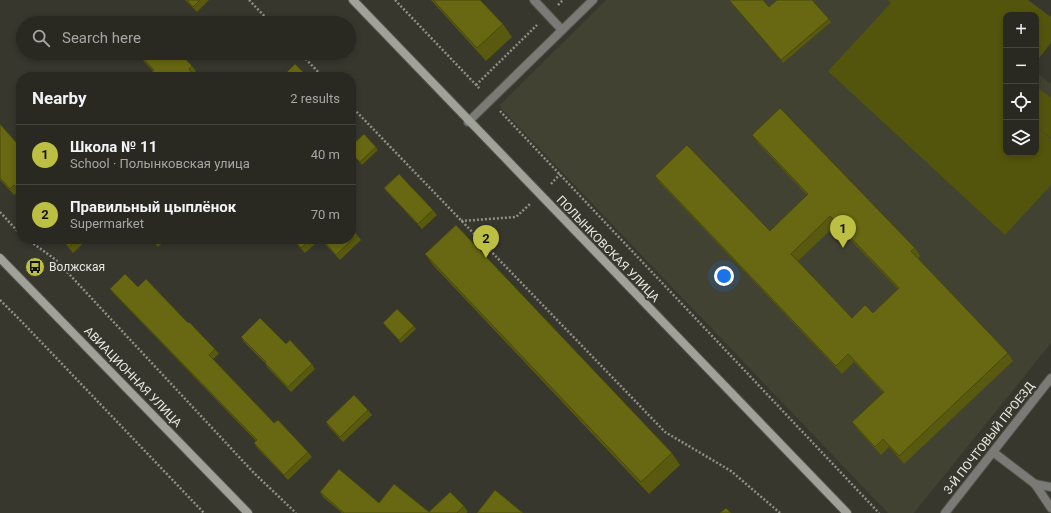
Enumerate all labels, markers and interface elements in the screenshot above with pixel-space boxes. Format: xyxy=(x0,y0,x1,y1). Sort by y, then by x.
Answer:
map controls xyxy=(1003,12,1039,156)
button: + xyxy=(1003,12,1039,48)
search box xyxy=(16,16,356,60)
icon: search xyxy=(30,27,52,49)
text: Search here xyxy=(62,29,141,47)
button: − xyxy=(1003,48,1039,84)
button: locate xyxy=(1003,84,1039,120)
text: Nearby xyxy=(32,88,87,108)
text: 2 results xyxy=(290,91,340,106)
button: layers xyxy=(1003,120,1039,156)
text: Школа № 11 xyxy=(70,138,157,156)
text: 1 xyxy=(41,147,49,162)
text: 40 m xyxy=(311,147,340,162)
text: School · Полынковская улица xyxy=(70,156,250,171)
street label: ПОЛЫНКОВСКАЯ УЛИЦА xyxy=(554,193,663,305)
text: Правильный цыплёнок xyxy=(70,198,236,216)
text: 2 xyxy=(41,207,49,222)
text: 70 m xyxy=(311,207,340,222)
pin: 1 xyxy=(830,215,856,248)
text: Supermarket xyxy=(70,216,144,231)
pin: 2 xyxy=(473,225,499,258)
bus stop icon: Волжская xyxy=(24,256,46,278)
place label: Волжская xyxy=(49,260,105,274)
your location xyxy=(714,266,734,286)
street label: АВИАЦИОННАЯ УЛИЦА xyxy=(81,324,185,430)
street label: 3-Й ПОЧТОВЫЙ ПРОЕЗД xyxy=(940,379,1037,497)

